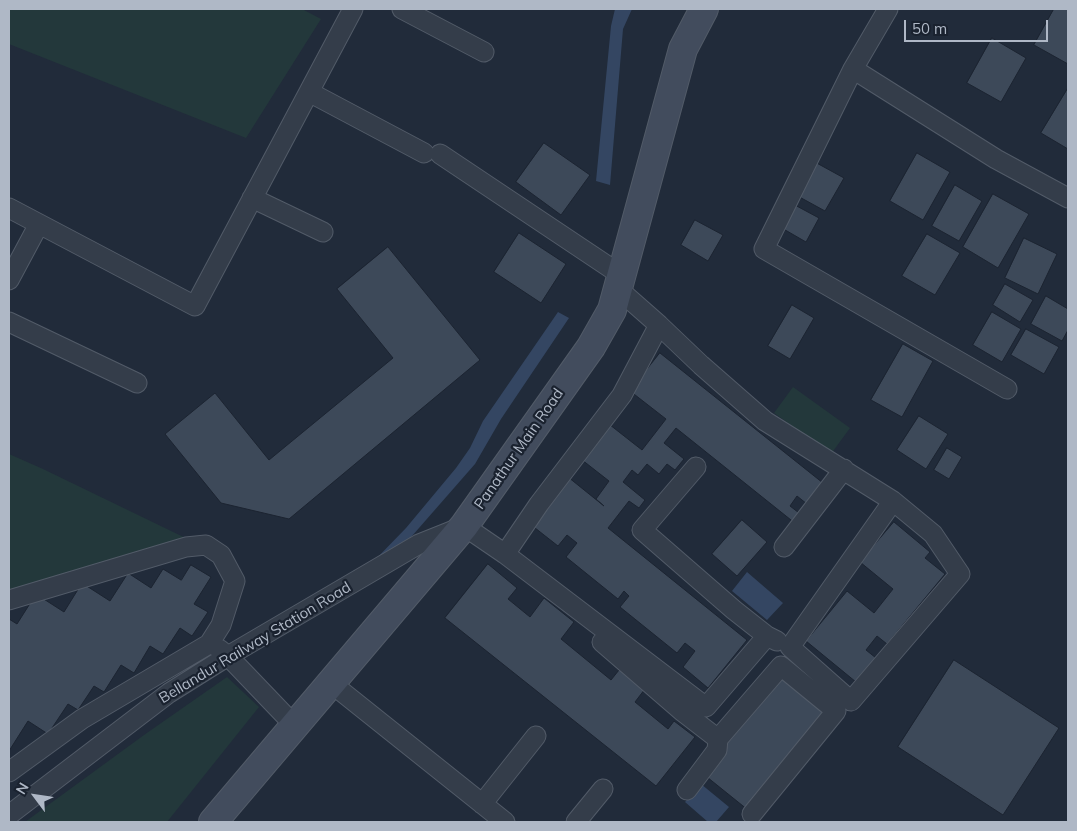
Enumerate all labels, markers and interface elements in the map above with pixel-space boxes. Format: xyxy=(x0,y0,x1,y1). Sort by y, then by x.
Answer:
scale bar xyxy=(907,10,1051,42)
text: 50 m xyxy=(912,19,947,38)
street label: Panathur Main Road xyxy=(471,385,567,513)
street label: Bellandur Railway Station Road xyxy=(156,578,354,708)
north arrow xyxy=(10,771,60,821)
text: N xyxy=(12,779,33,797)

